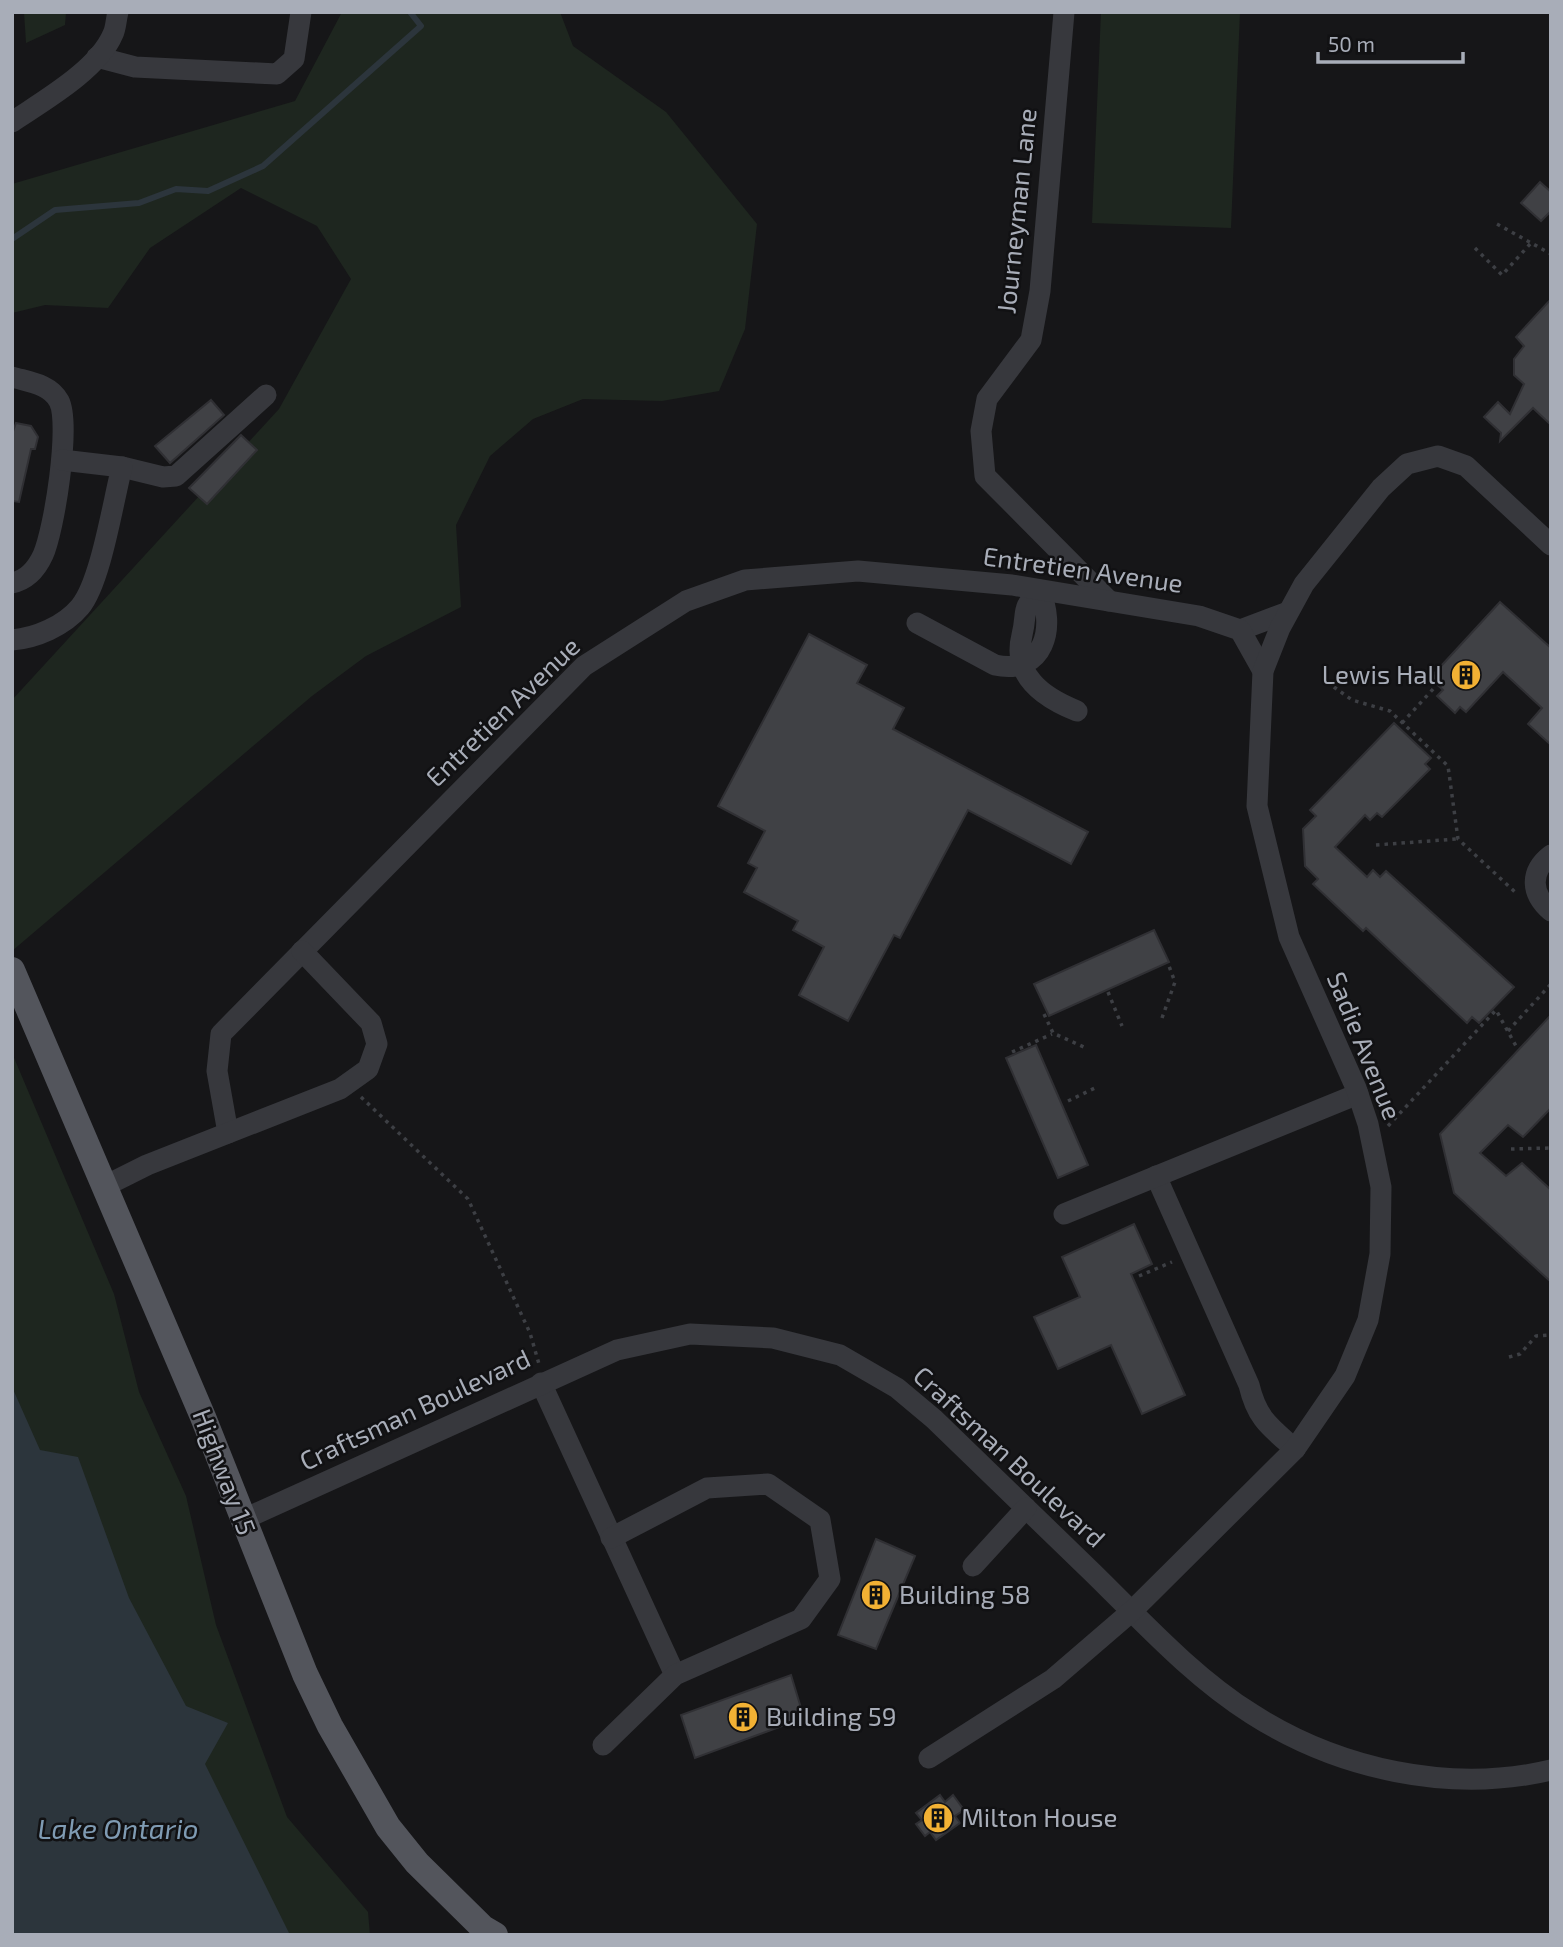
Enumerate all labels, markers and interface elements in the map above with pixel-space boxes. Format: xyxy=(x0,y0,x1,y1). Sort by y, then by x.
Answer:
scale bar xyxy=(1318,21,1463,65)
text: 50 m xyxy=(1328,31,1375,56)
street label: Journeyman Lane xyxy=(989,107,1042,315)
street label: Entretien Avenue xyxy=(981,539,1185,598)
street label: Entretien Avenue xyxy=(419,630,585,792)
place label: Lewis Hall xyxy=(1322,658,1443,689)
building icon: Lewis Hall xyxy=(1449,658,1483,692)
street label: Sadie Avenue xyxy=(1322,967,1409,1124)
street label: Craftsman Boulevard xyxy=(294,1342,535,1476)
street label: Craftsman Boulevard xyxy=(908,1359,1112,1553)
street label: Highway 15 xyxy=(187,1404,264,1539)
building icon: Building 58 xyxy=(859,1578,893,1612)
place label: Building 58 xyxy=(899,1578,1031,1609)
building icon: Building 59 xyxy=(726,1700,760,1734)
place label: Building 59 xyxy=(766,1700,897,1731)
building icon: Milton House xyxy=(921,1801,955,1835)
place label: Milton House xyxy=(961,1801,1118,1832)
water label: Lake Ontario xyxy=(37,1811,199,1845)

